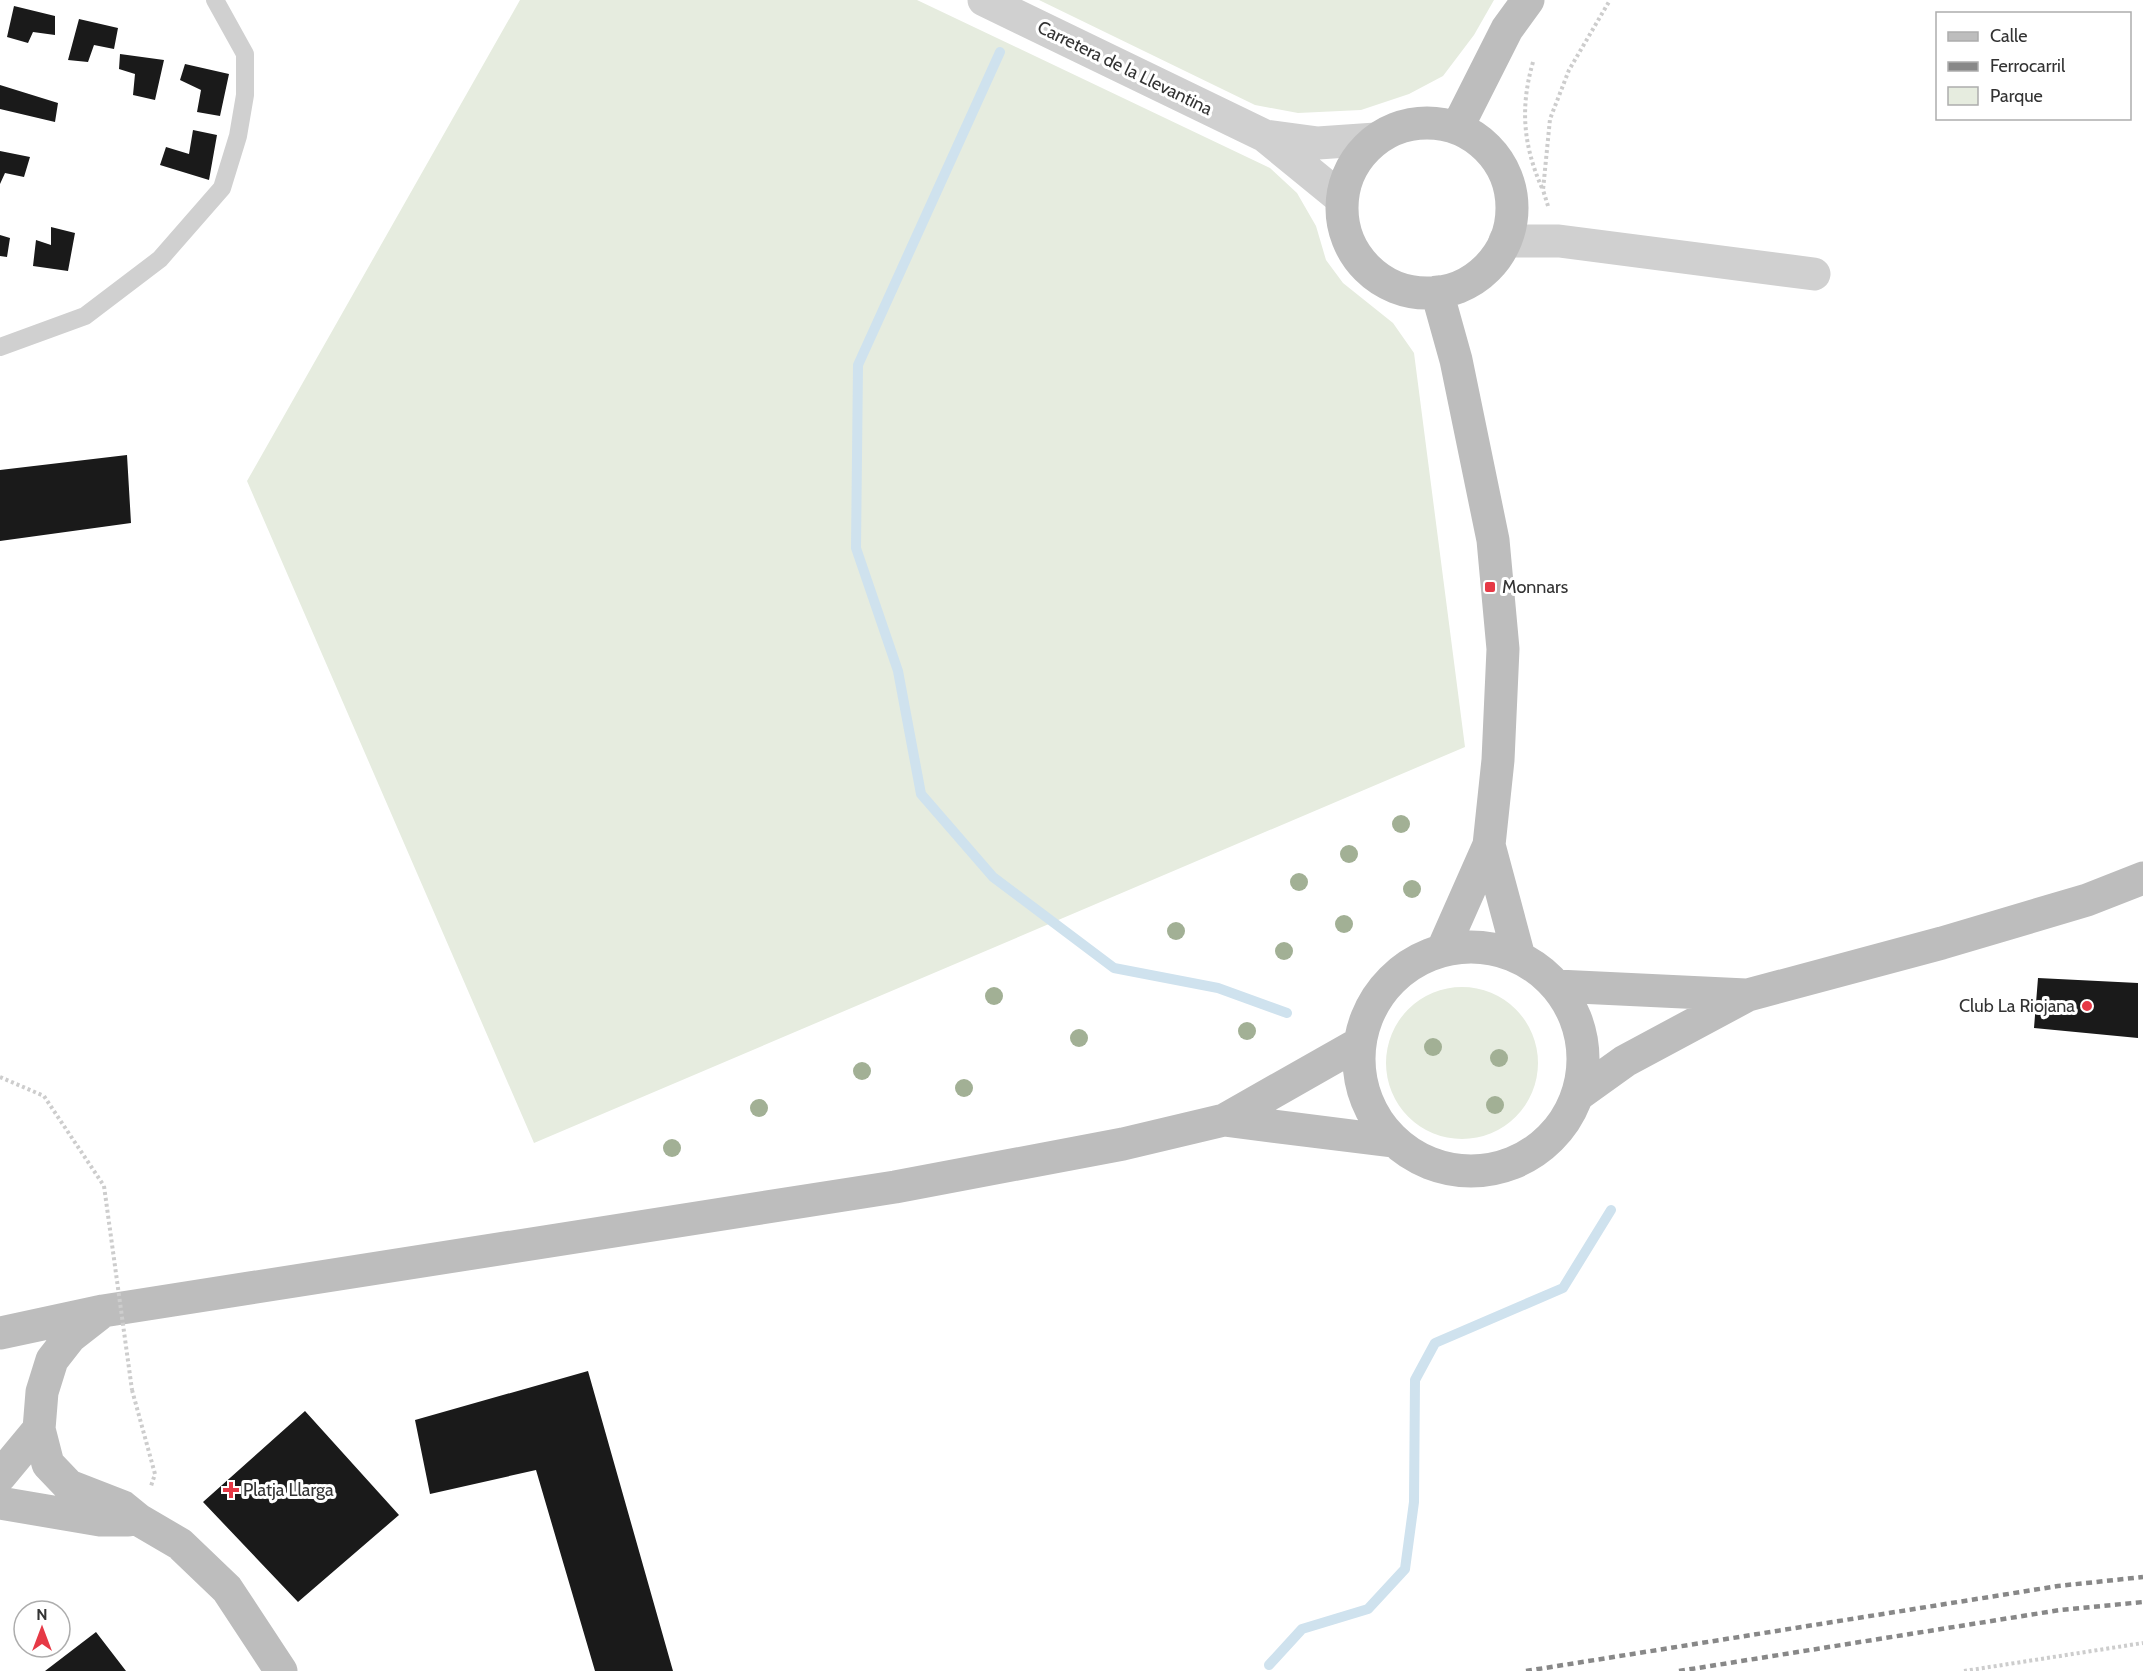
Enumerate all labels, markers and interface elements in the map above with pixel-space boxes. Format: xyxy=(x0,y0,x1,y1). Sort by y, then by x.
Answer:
legend xyxy=(1936,12,2131,120)
street label: Carretera de la Llevantina xyxy=(1034,16,1216,120)
text: Calle xyxy=(1990,25,2027,47)
text: Ferrocarril xyxy=(1990,55,2066,77)
text: Parque xyxy=(1990,85,2043,107)
place label: Monnars xyxy=(1502,576,1568,598)
marker: Monnars xyxy=(1483,580,1497,594)
place label: Club La Riojana xyxy=(1959,995,2075,1017)
marker: Club La Riojana xyxy=(2080,999,2094,1013)
place label: Platja Llarga xyxy=(243,1479,334,1501)
marker: Platja Llarga xyxy=(224,1483,238,1497)
north arrow xyxy=(12,1599,72,1659)
text: N xyxy=(36,1605,48,1624)

